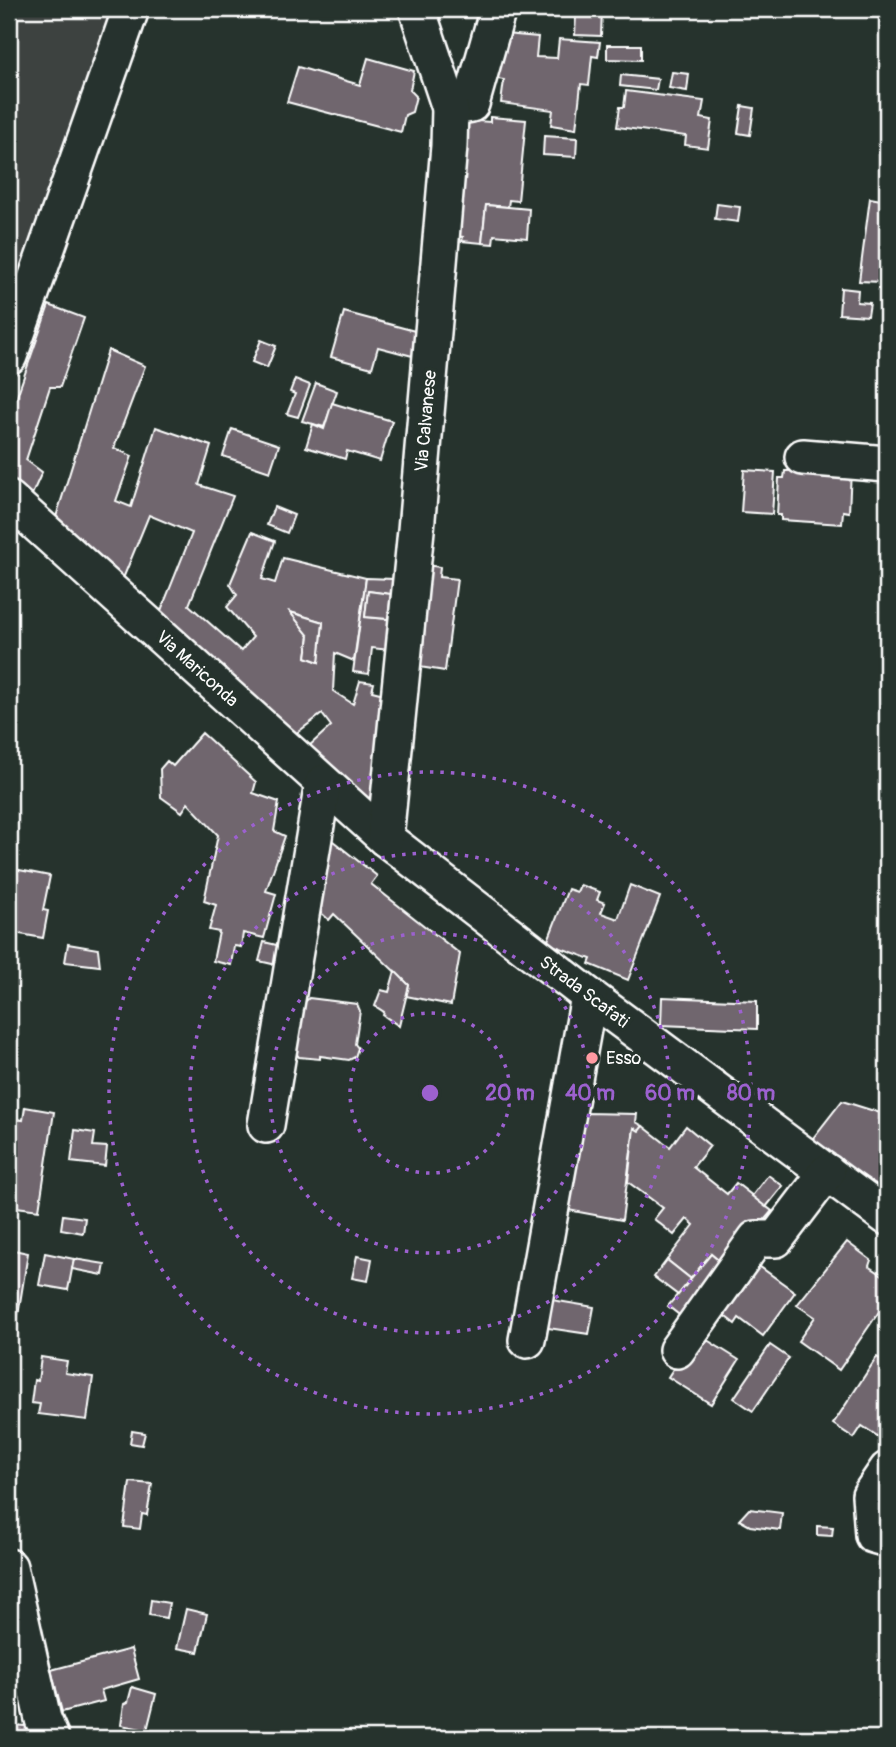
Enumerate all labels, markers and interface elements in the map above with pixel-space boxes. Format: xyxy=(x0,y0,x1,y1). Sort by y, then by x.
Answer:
street label: Via Calvanese xyxy=(410,369,442,473)
street label: Via Mariconda xyxy=(151,626,243,712)
street label: Strada Scafati xyxy=(535,951,633,1033)
place label: Esso xyxy=(606,1047,641,1070)
marker: Esso xyxy=(584,1050,600,1066)
text: 20 m xyxy=(485,1080,535,1107)
text: 40 m xyxy=(565,1080,615,1107)
text: 60 m xyxy=(645,1080,695,1107)
text: 80 m xyxy=(727,1080,775,1107)
centre of rings xyxy=(418,1081,442,1105)

